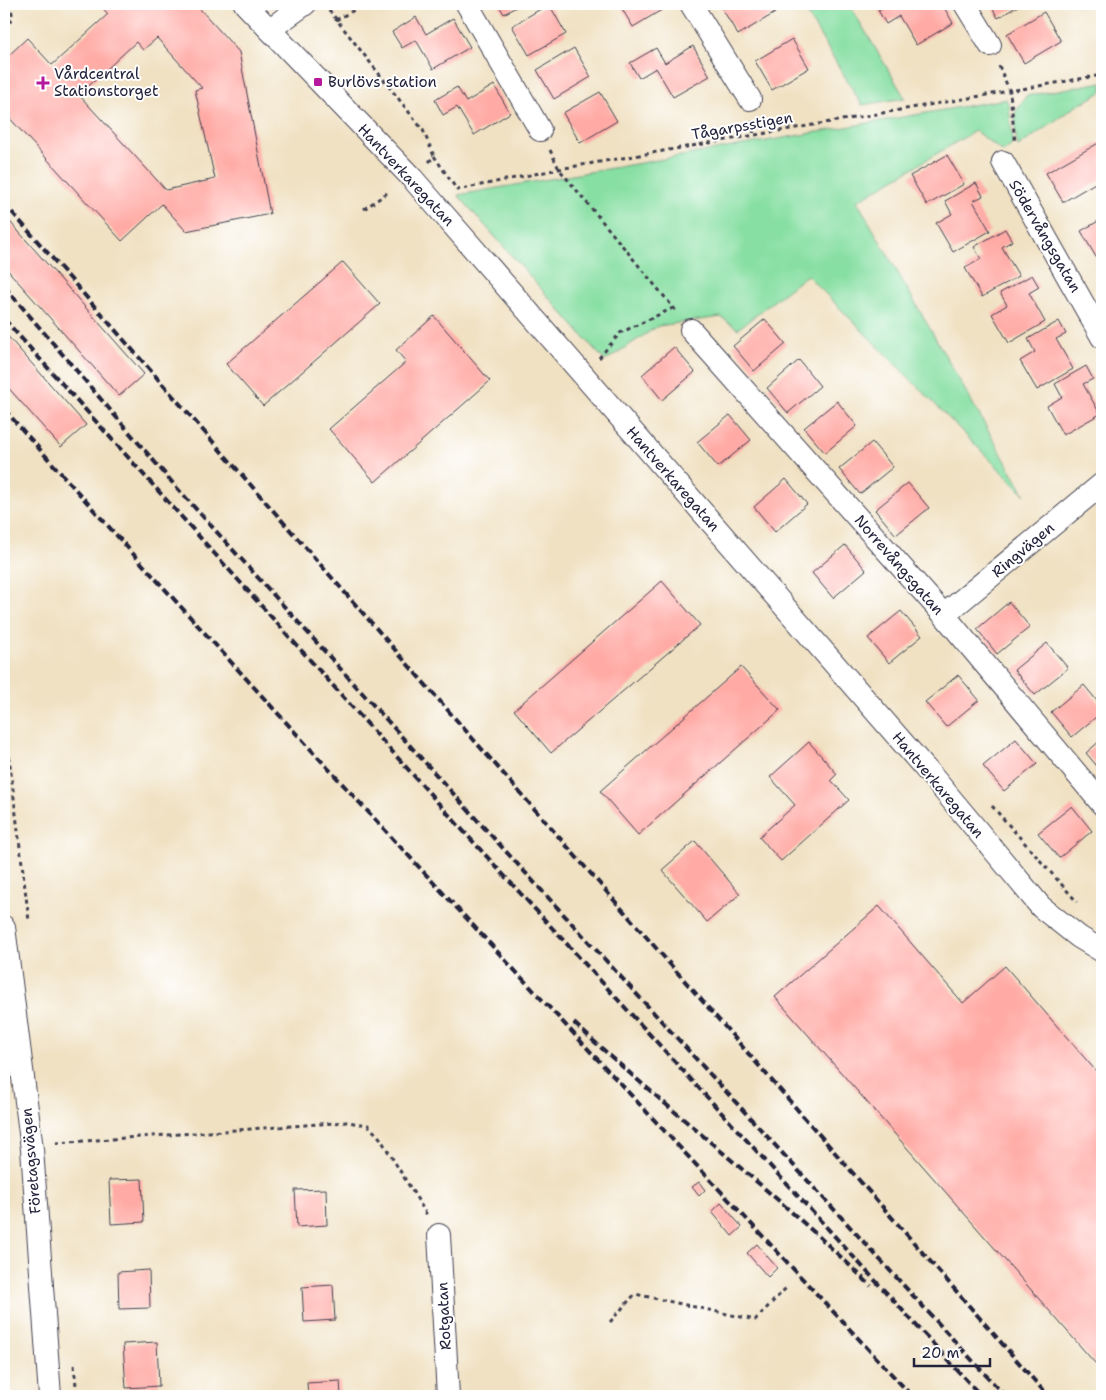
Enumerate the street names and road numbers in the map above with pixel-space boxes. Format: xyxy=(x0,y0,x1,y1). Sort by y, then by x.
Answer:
street label: Tågarpsstigen xyxy=(690,107,794,145)
street label: Hantverkaregatan xyxy=(353,120,459,230)
street label: Södervångsgatan xyxy=(1005,176,1085,296)
street label: Hantverkaregatan xyxy=(622,422,724,536)
street label: Norrevångsgatan xyxy=(850,511,948,619)
street label: Ringvägen xyxy=(988,518,1058,582)
street label: Hantverkaregatan xyxy=(888,728,988,842)
street label: Företagsvägen xyxy=(16,1107,46,1215)
street label: Rotgatan xyxy=(432,1282,456,1350)

